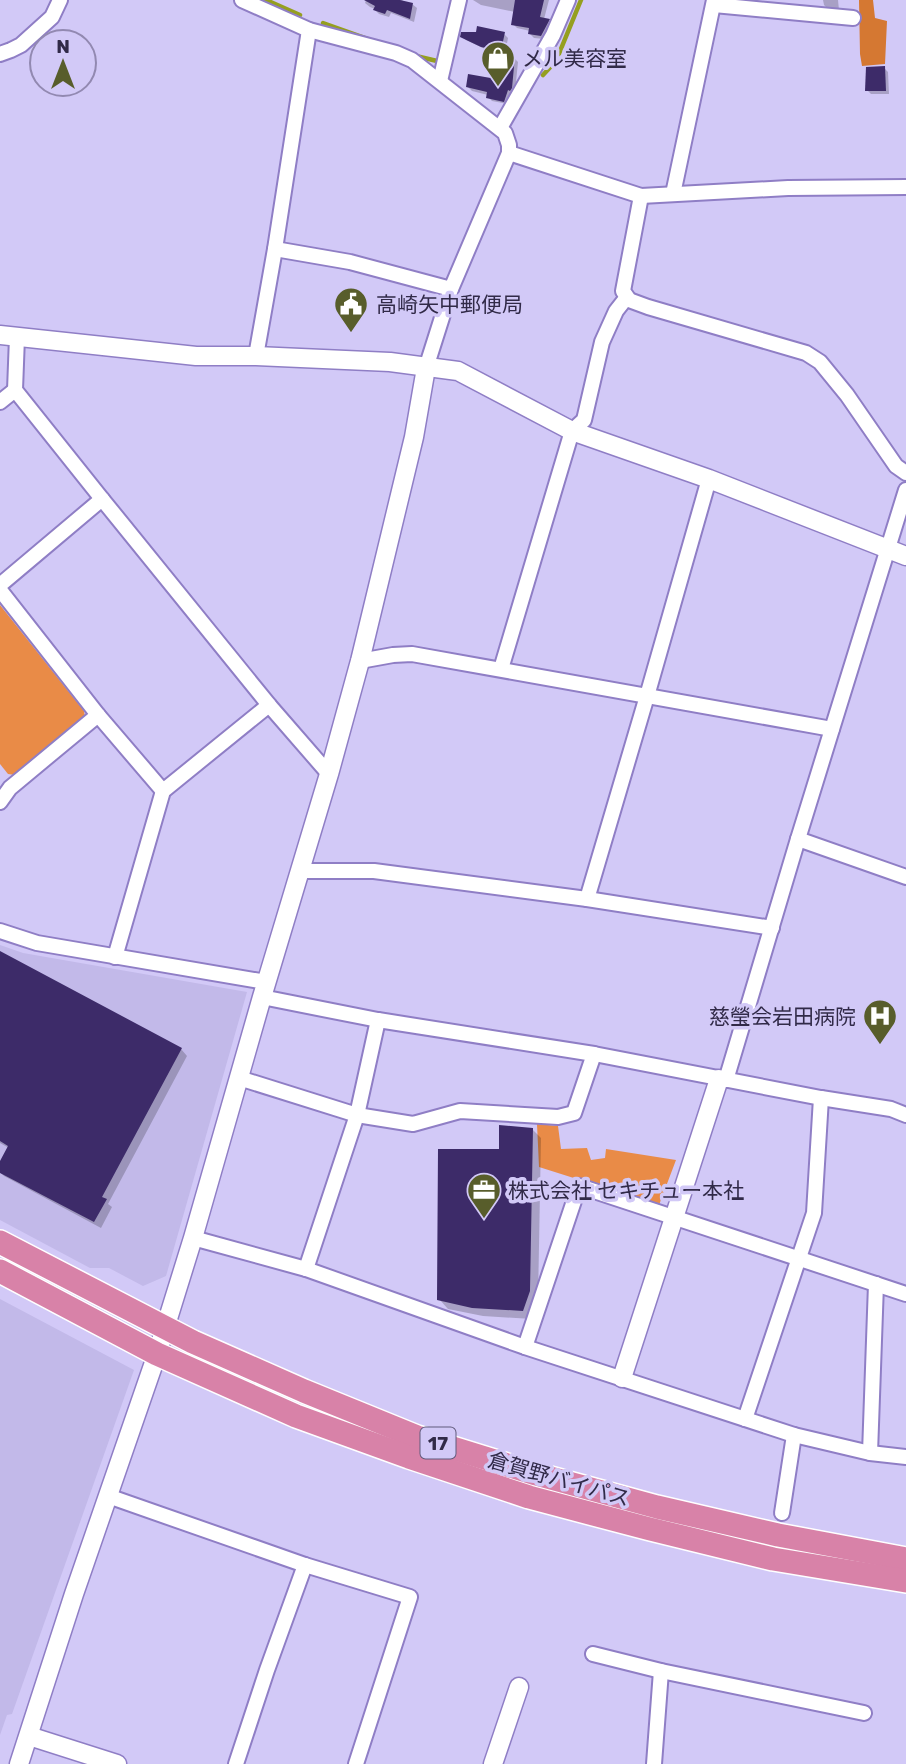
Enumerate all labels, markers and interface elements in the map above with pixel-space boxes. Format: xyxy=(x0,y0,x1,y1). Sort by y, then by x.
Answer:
north arrow xyxy=(28,28,98,98)
text: N xyxy=(56,35,70,58)
shop icon: メル美容室 xyxy=(479,39,517,88)
place label: メル美容室 xyxy=(522,46,627,71)
public building icon: 高崎矢中郵便局 xyxy=(332,285,370,334)
place label: 高崎矢中郵便局 xyxy=(376,292,523,317)
hospital icon: 慈瑩会岩田病院 xyxy=(861,997,899,1046)
place label: 慈瑩会岩田病院 xyxy=(709,1004,856,1029)
office icon: 株式会社 セキチュー本社 xyxy=(465,1171,503,1220)
place label: 株式会社 セキチュー本社 xyxy=(508,1178,744,1203)
road number: 17 xyxy=(420,1428,456,1458)
street label: 倉賀野バイパス xyxy=(485,1447,633,1511)

